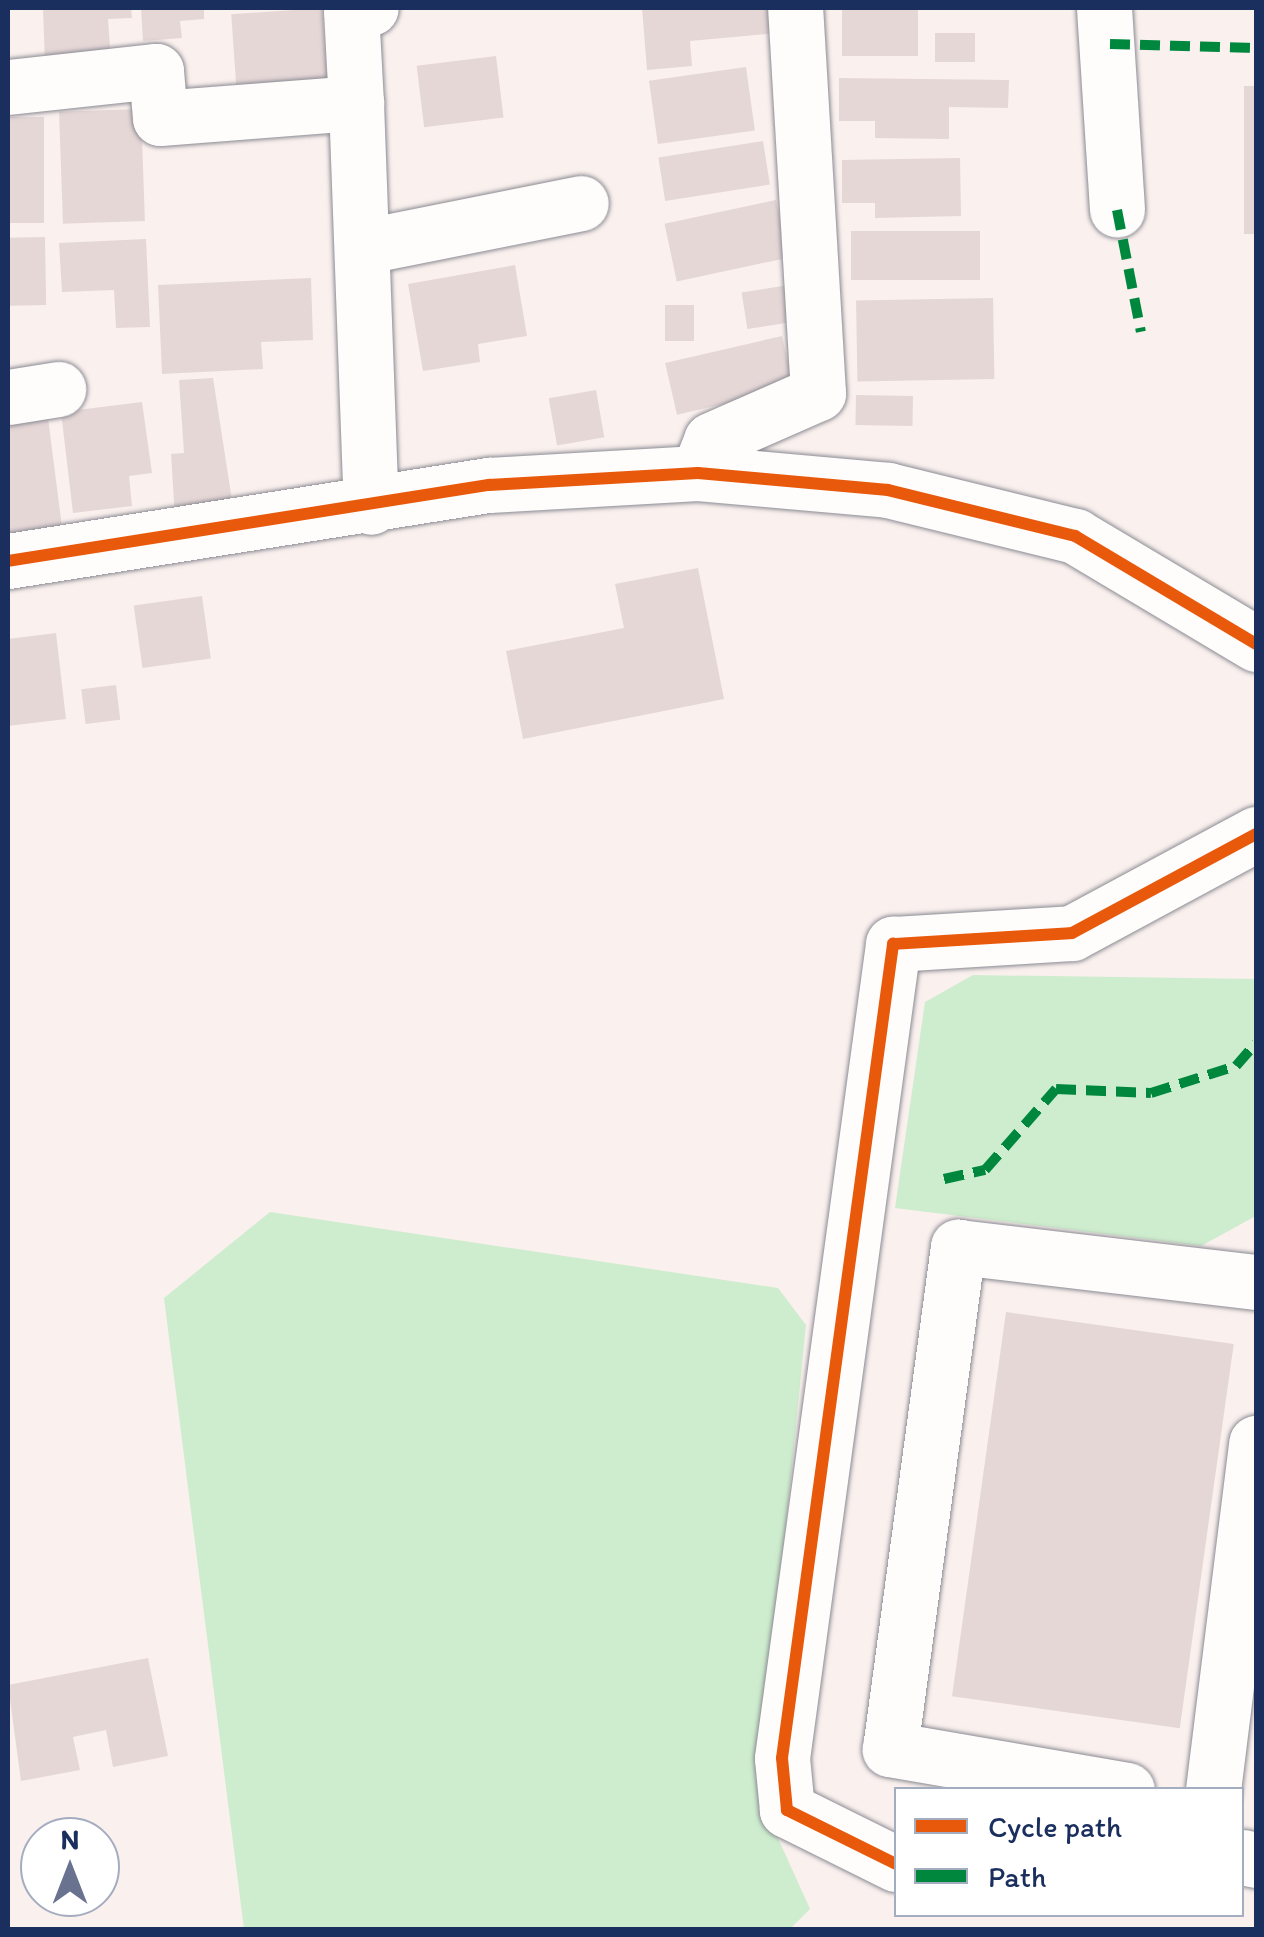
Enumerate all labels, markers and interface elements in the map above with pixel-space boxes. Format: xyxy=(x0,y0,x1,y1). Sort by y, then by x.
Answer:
legend xyxy=(894,1787,1244,1917)
text: Cycle path xyxy=(988,1808,1122,1845)
north arrow xyxy=(20,1817,120,1917)
text: N xyxy=(61,1822,79,1856)
text: Path xyxy=(988,1858,1046,1895)

